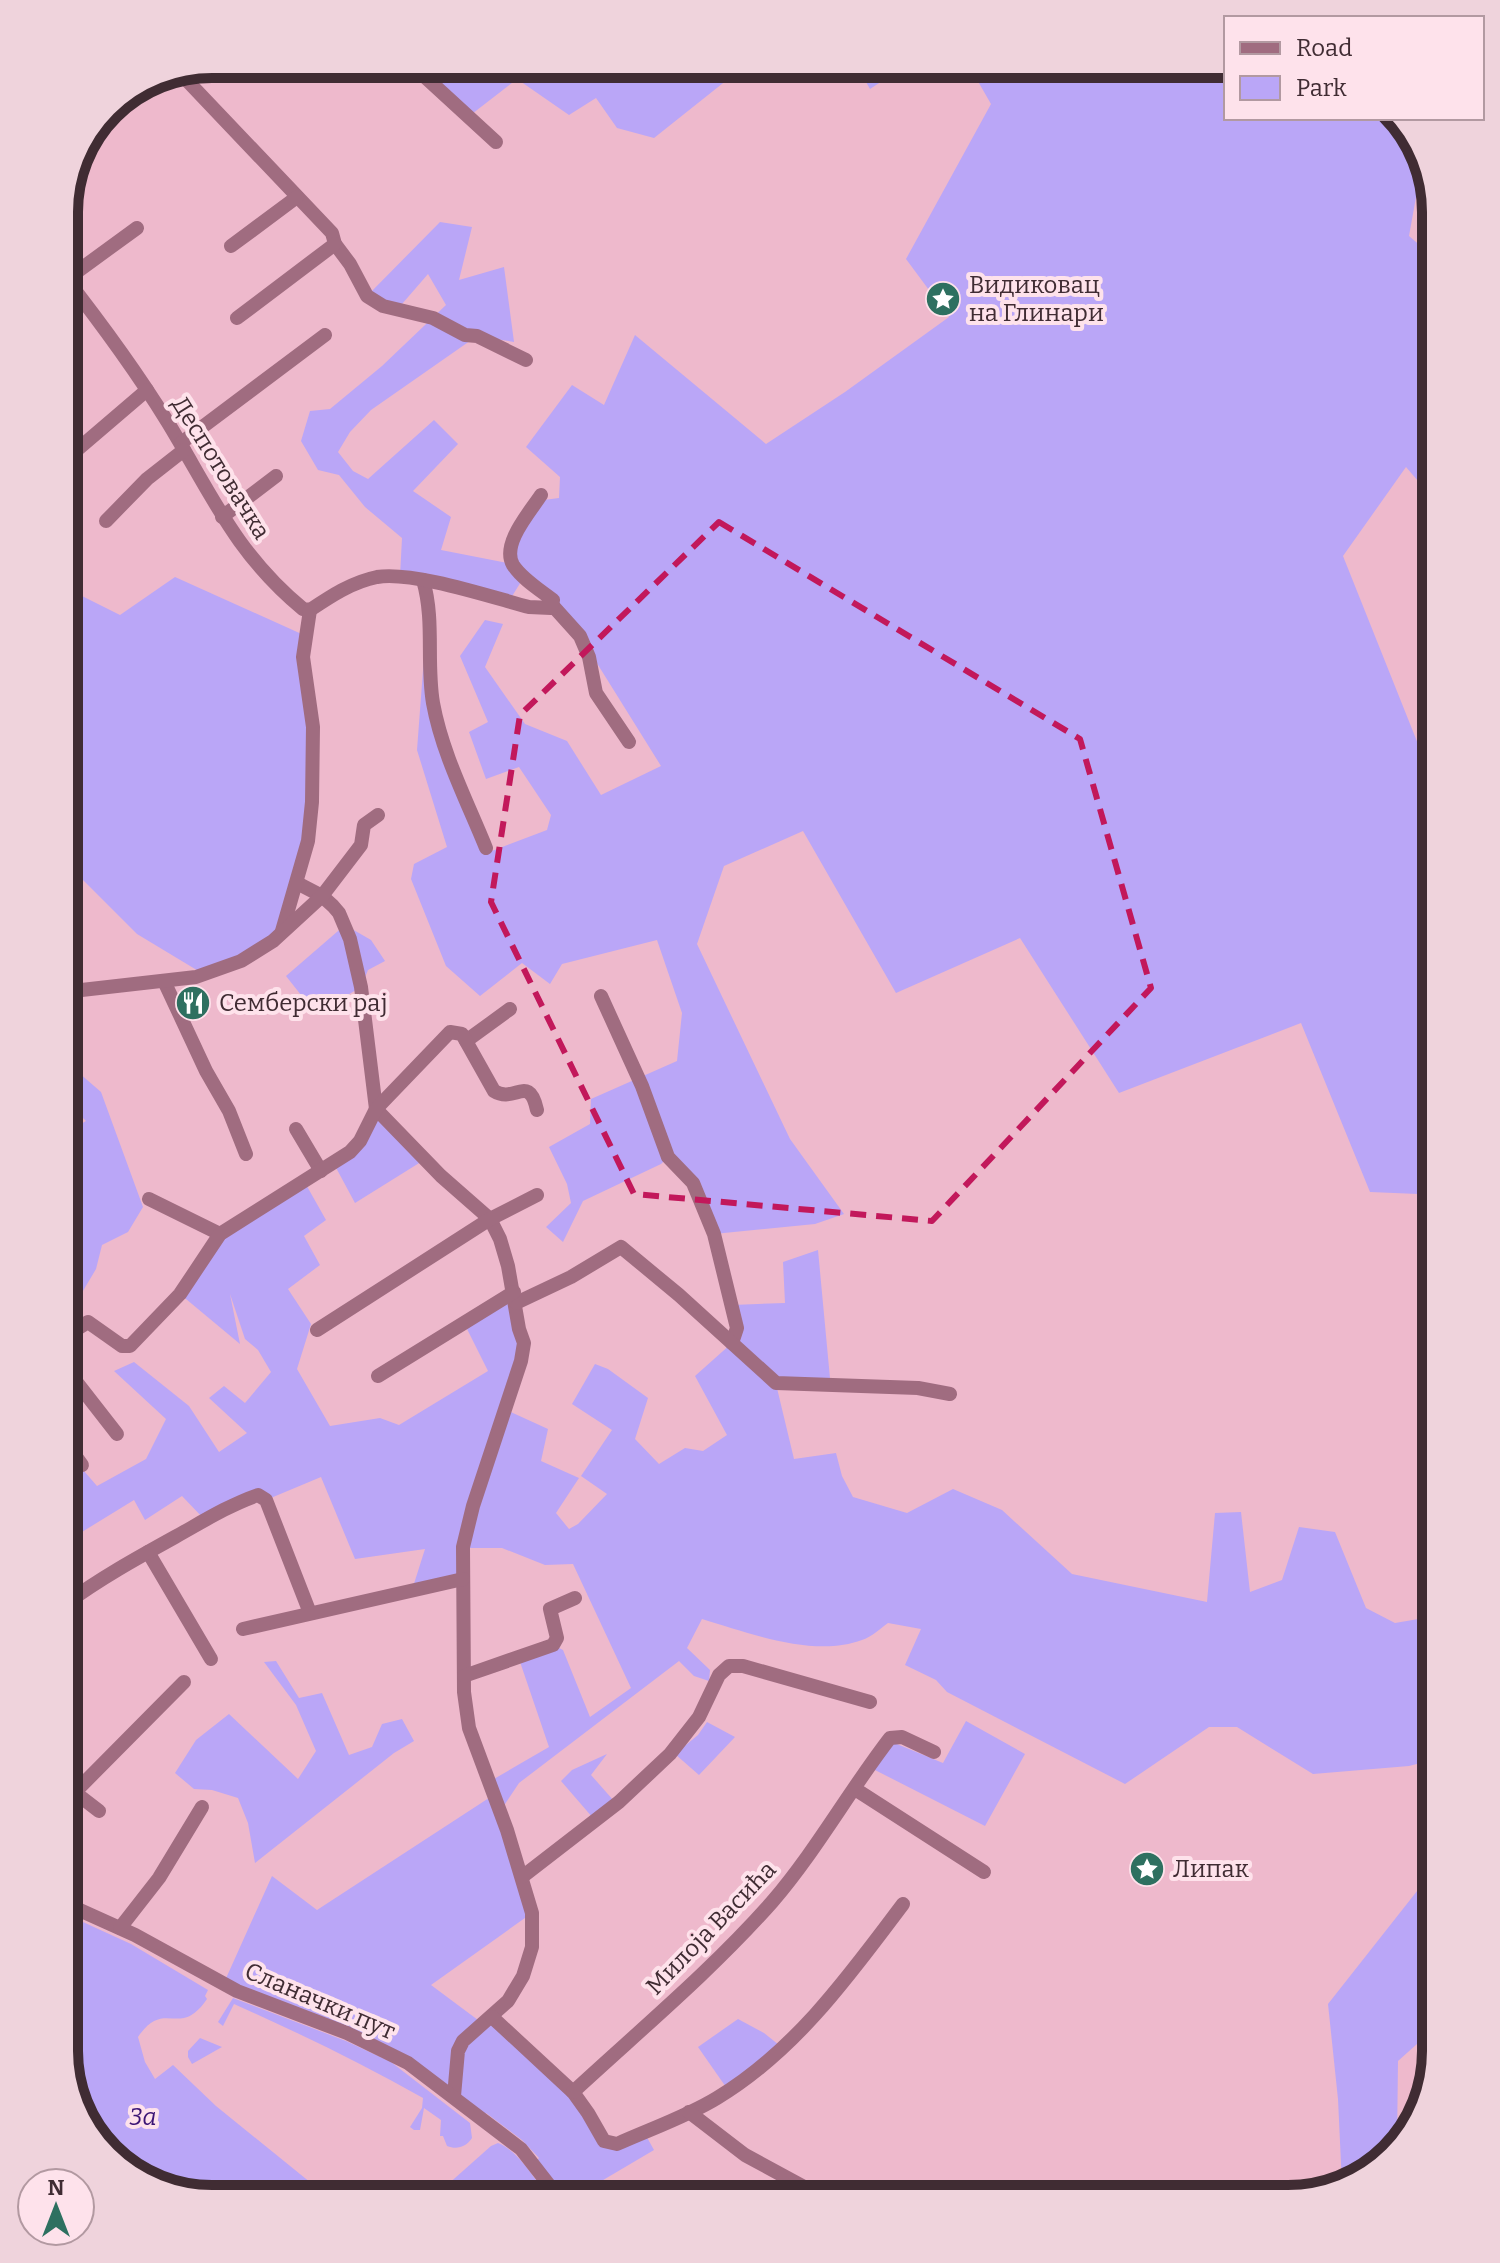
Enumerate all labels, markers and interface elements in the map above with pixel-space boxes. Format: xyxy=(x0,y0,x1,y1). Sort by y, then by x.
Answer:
legend xyxy=(1224,16,1484,120)
text: Road xyxy=(1296,34,1352,62)
text: Park xyxy=(1296,74,1347,102)
place label: Видиковац на Глинари xyxy=(969,271,1104,327)
place icon: Видиковац на Глинари xyxy=(924,280,962,318)
street label: Деспотовачка xyxy=(166,392,276,544)
restaurant icon: Семберски рај xyxy=(174,984,212,1022)
place label: Семберски рај xyxy=(219,989,388,1017)
place icon: Липак xyxy=(1128,1850,1166,1888)
place label: Липак xyxy=(1173,1855,1249,1883)
street label: Милоја Васића xyxy=(640,1856,782,2000)
street label: Сланачки пут xyxy=(241,1957,399,2045)
park label: 3a xyxy=(129,2103,157,2131)
north arrow xyxy=(16,2167,96,2247)
text: N xyxy=(48,2174,65,2201)

